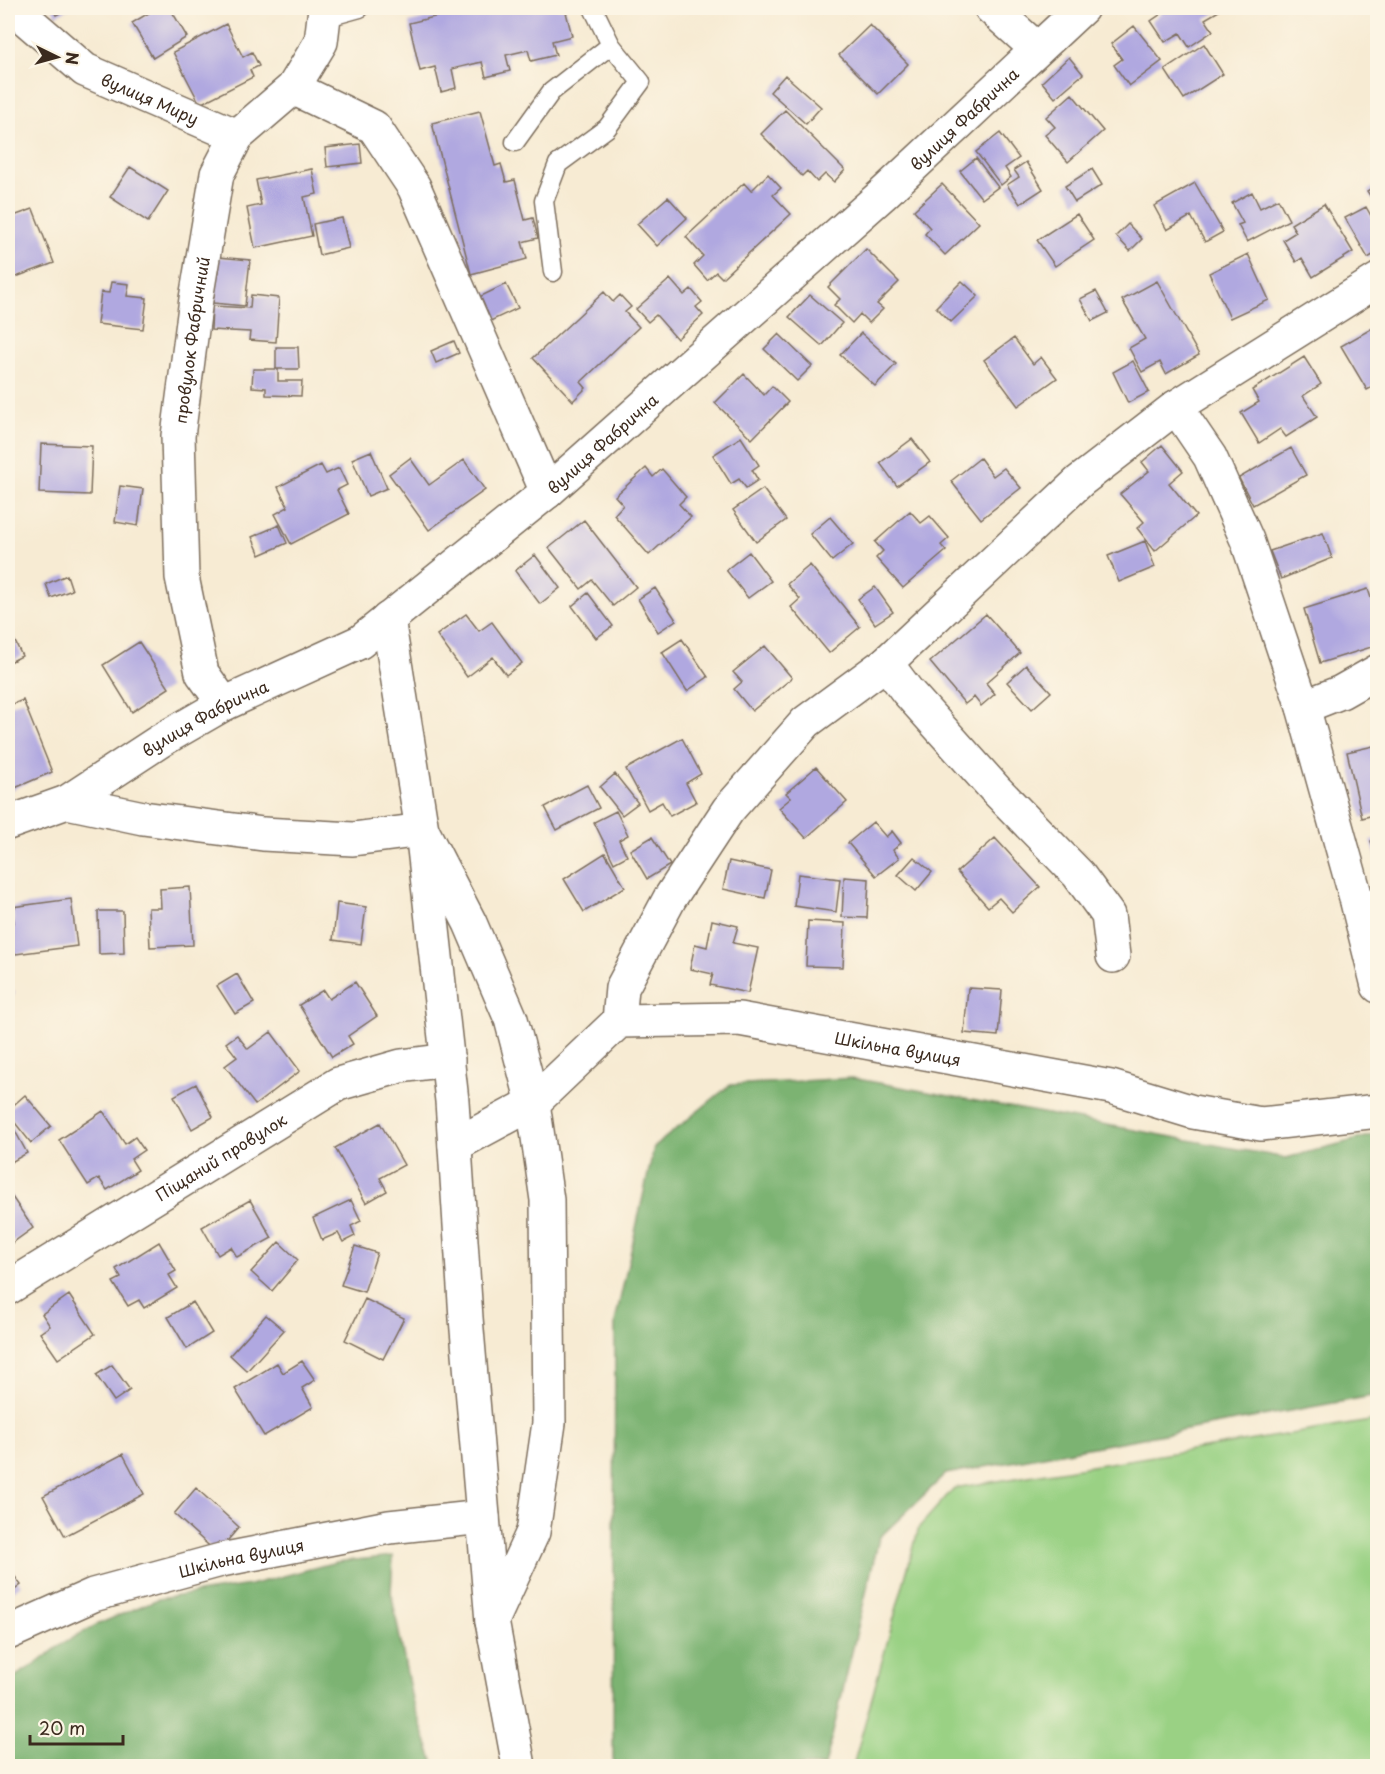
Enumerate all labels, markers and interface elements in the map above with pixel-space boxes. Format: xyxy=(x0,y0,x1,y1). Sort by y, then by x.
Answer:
north arrow xyxy=(27,27,87,87)
text: N xyxy=(60,51,85,66)
street label: вулиця Фабрична xyxy=(904,62,1024,175)
street label: вулиця Миру xyxy=(98,67,203,130)
street label: провулок Фабричний xyxy=(168,255,215,425)
street label: вулиця Фабрична xyxy=(541,387,663,499)
street label: вулиця Фабрична xyxy=(137,673,272,762)
street label: Шкільна вулиця xyxy=(833,1025,963,1071)
street label: Піщаний провулок xyxy=(150,1107,291,1206)
street label: Шкільна вулиця xyxy=(176,1532,306,1583)
scale bar xyxy=(30,1708,123,1746)
text: 20 m xyxy=(39,1714,85,1741)

